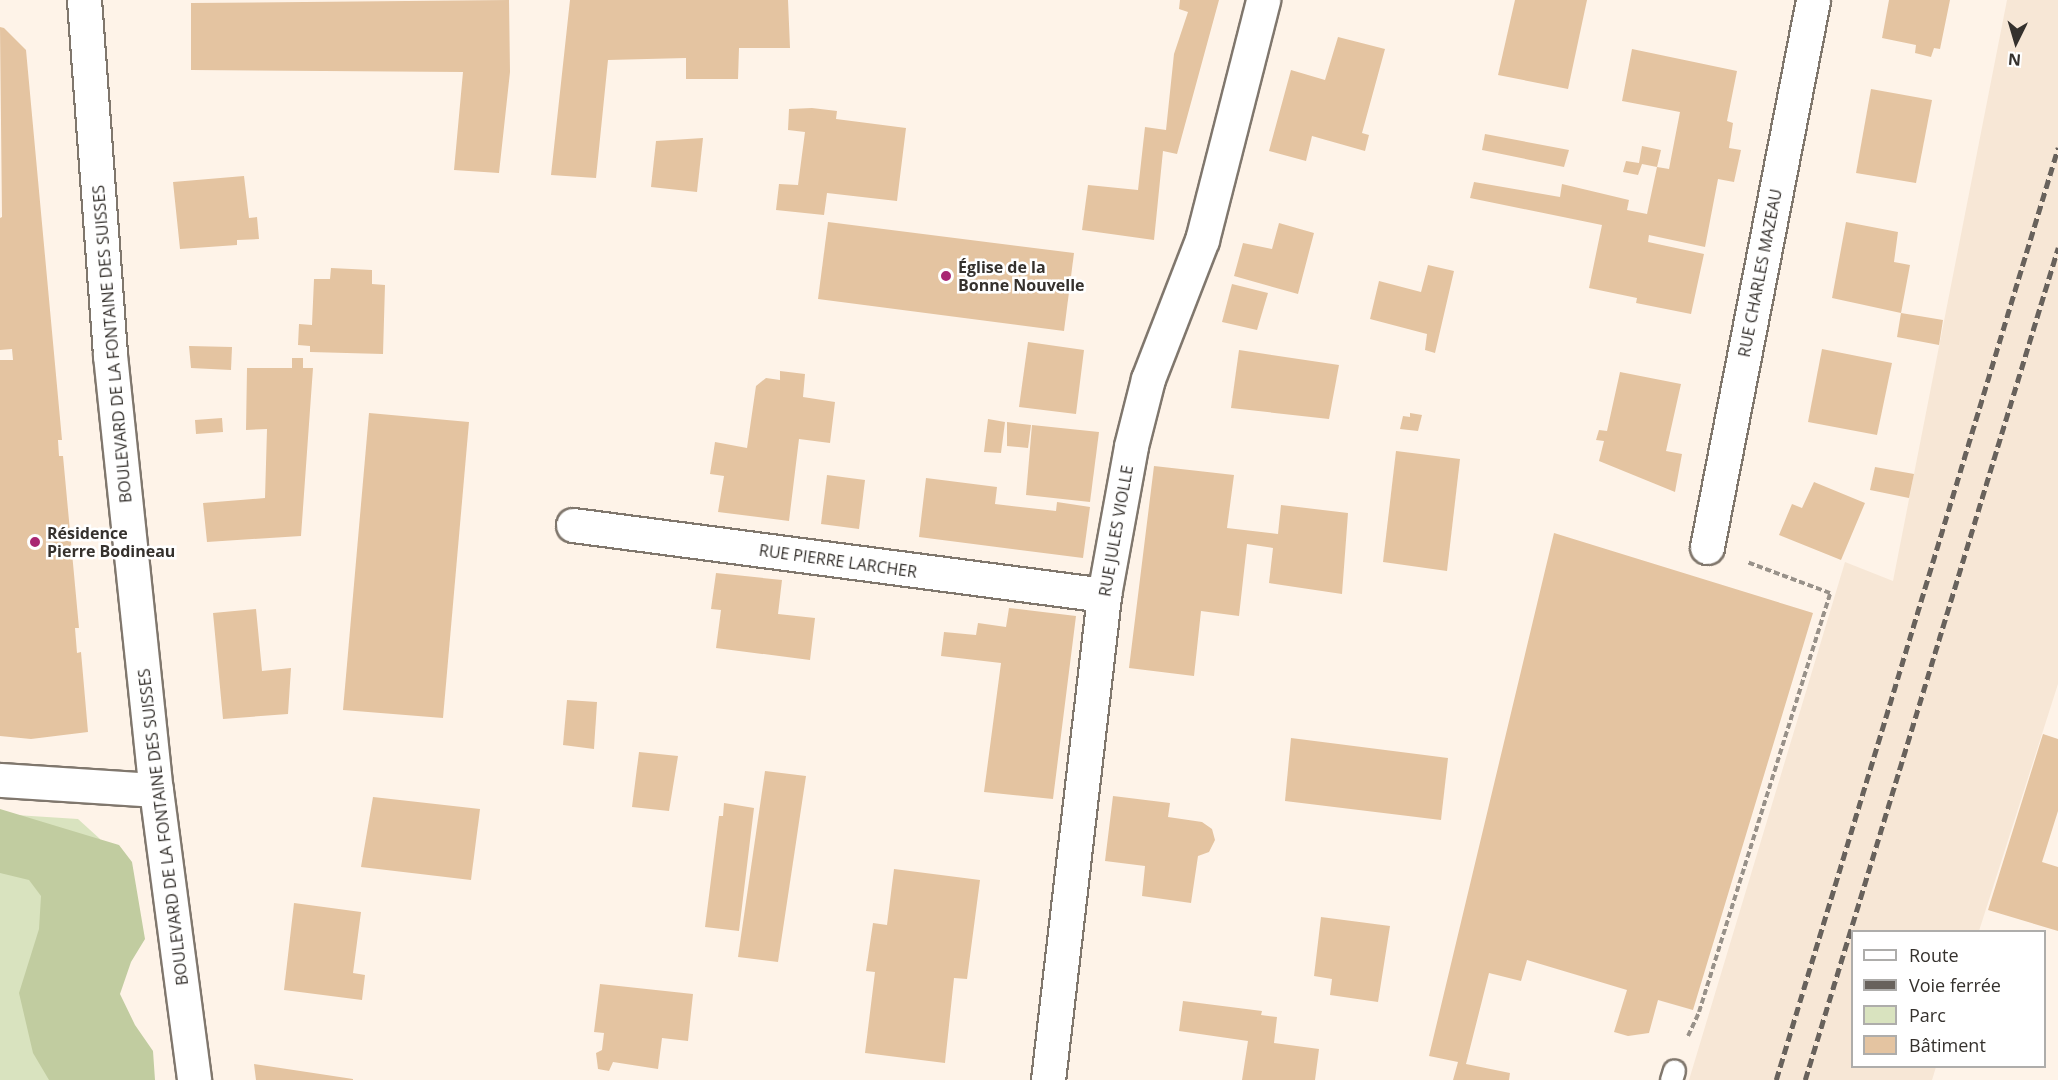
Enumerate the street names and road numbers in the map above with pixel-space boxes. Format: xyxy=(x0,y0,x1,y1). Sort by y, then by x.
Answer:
street label: BOULEVARD DE LA FONTAINE DES SUISSES xyxy=(89,184,135,504)
street label: RUE CHARLES MAZEAU xyxy=(1734,187,1786,359)
street label: RUE JULES VIOLLE xyxy=(1095,464,1137,598)
street label: RUE PIERRE LARCHER xyxy=(758,540,918,582)
street label: BOULEVARD DE LA FONTAINE DES SUISSES xyxy=(134,667,192,987)

